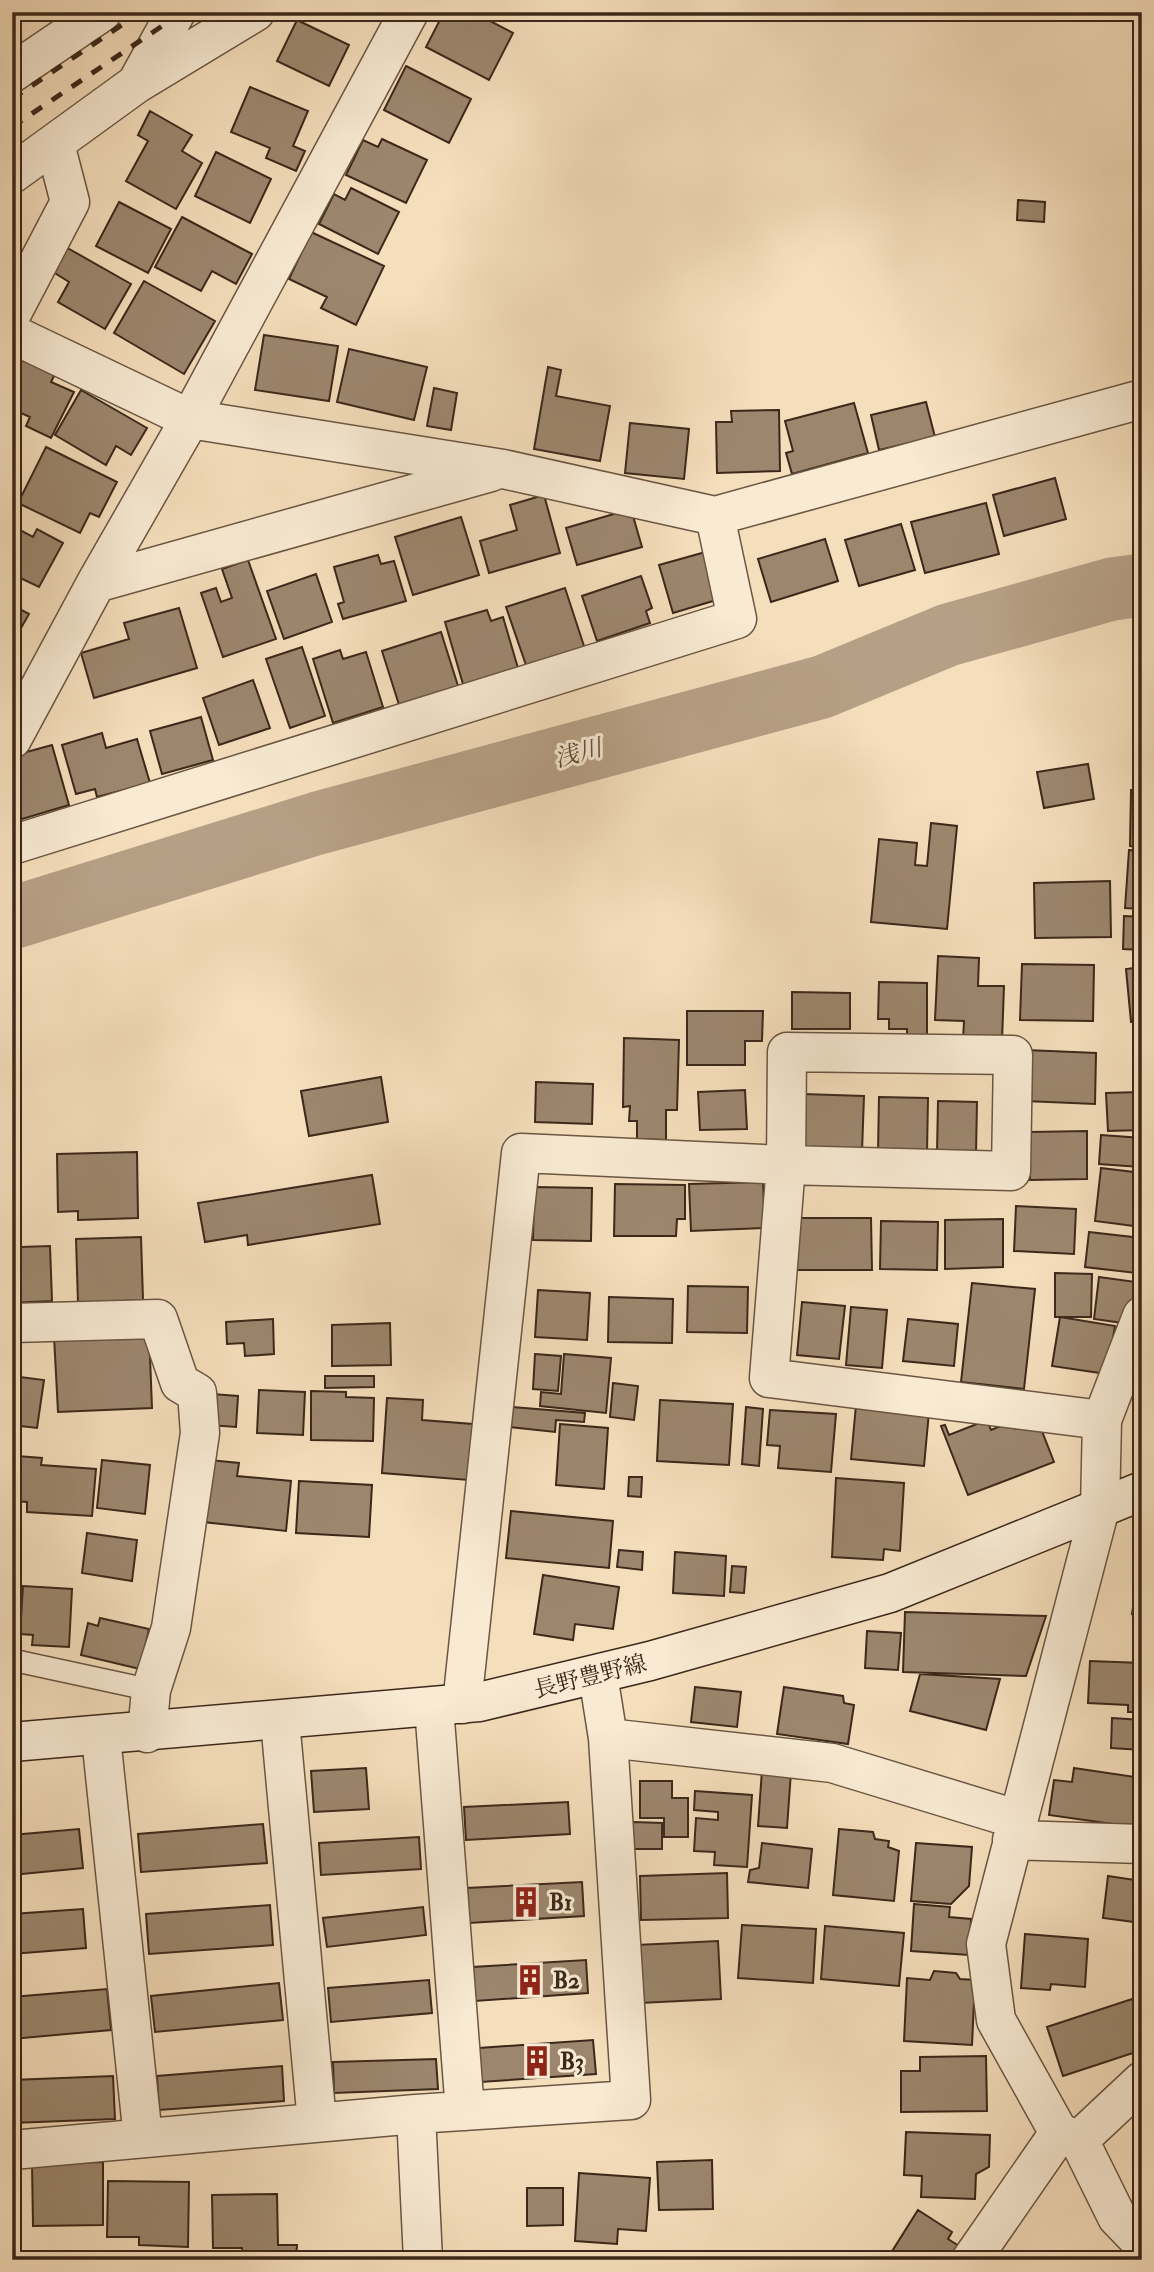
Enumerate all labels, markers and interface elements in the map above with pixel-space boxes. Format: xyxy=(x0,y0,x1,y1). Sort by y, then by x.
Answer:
water label: 浅川 xyxy=(551,732,608,775)
street label: 長野豊野線 xyxy=(531,1649,649,1704)
building icon: B1 xyxy=(509,1885,543,1919)
place label: B1 xyxy=(549,1888,572,1917)
building icon: B2 xyxy=(513,1963,547,1997)
place label: B2 xyxy=(553,1966,580,1995)
building icon: B3 xyxy=(520,2044,554,2078)
place label: B3 xyxy=(560,2047,584,2076)

